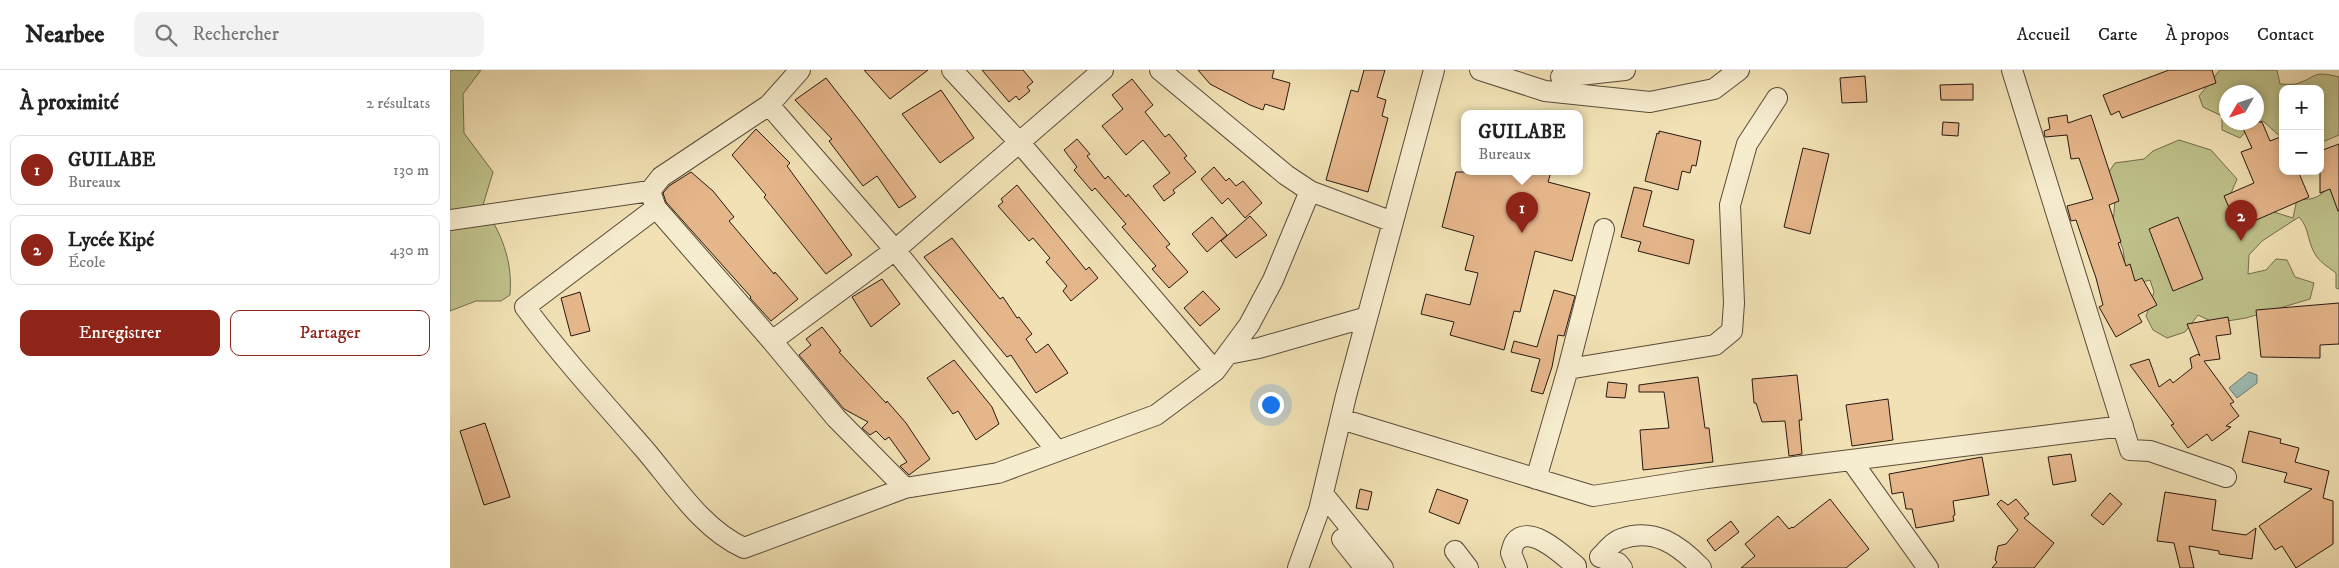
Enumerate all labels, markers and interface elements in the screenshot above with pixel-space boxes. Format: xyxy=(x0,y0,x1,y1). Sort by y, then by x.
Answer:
search box xyxy=(134,12,484,57)
text: Nearbee xyxy=(25,20,104,50)
icon: search xyxy=(152,21,180,49)
text: Rechercher xyxy=(192,23,279,46)
text: Accueil xyxy=(2017,24,2070,46)
text: Carte xyxy=(2098,24,2137,46)
text: À propos xyxy=(2165,24,2229,46)
text: Contact xyxy=(2257,24,2314,46)
north arrow xyxy=(2219,85,2264,130)
map controls xyxy=(2279,85,2324,175)
button: + xyxy=(2279,85,2324,130)
text: À proximité xyxy=(20,90,119,116)
text: 2 résultats xyxy=(366,93,430,113)
popup xyxy=(1461,110,1583,175)
text: GUILABE xyxy=(1478,121,1566,144)
button: − xyxy=(2279,130,2324,175)
text: Bureaux xyxy=(1478,144,1531,164)
text: GUILABE xyxy=(68,149,155,172)
text: 1 xyxy=(34,160,40,180)
text: 130 m xyxy=(393,160,429,180)
text: Bureaux xyxy=(68,172,121,192)
pin: 1 xyxy=(1506,192,1538,233)
pin: 2 xyxy=(2225,200,2257,241)
text: Lycée Kipé xyxy=(68,229,154,252)
text: 2 xyxy=(33,240,41,260)
text: 430 m xyxy=(390,240,429,260)
text: École xyxy=(68,252,105,272)
button: Enregistrer xyxy=(20,310,220,356)
button: Partager xyxy=(230,310,430,356)
your location xyxy=(1258,392,1284,418)

